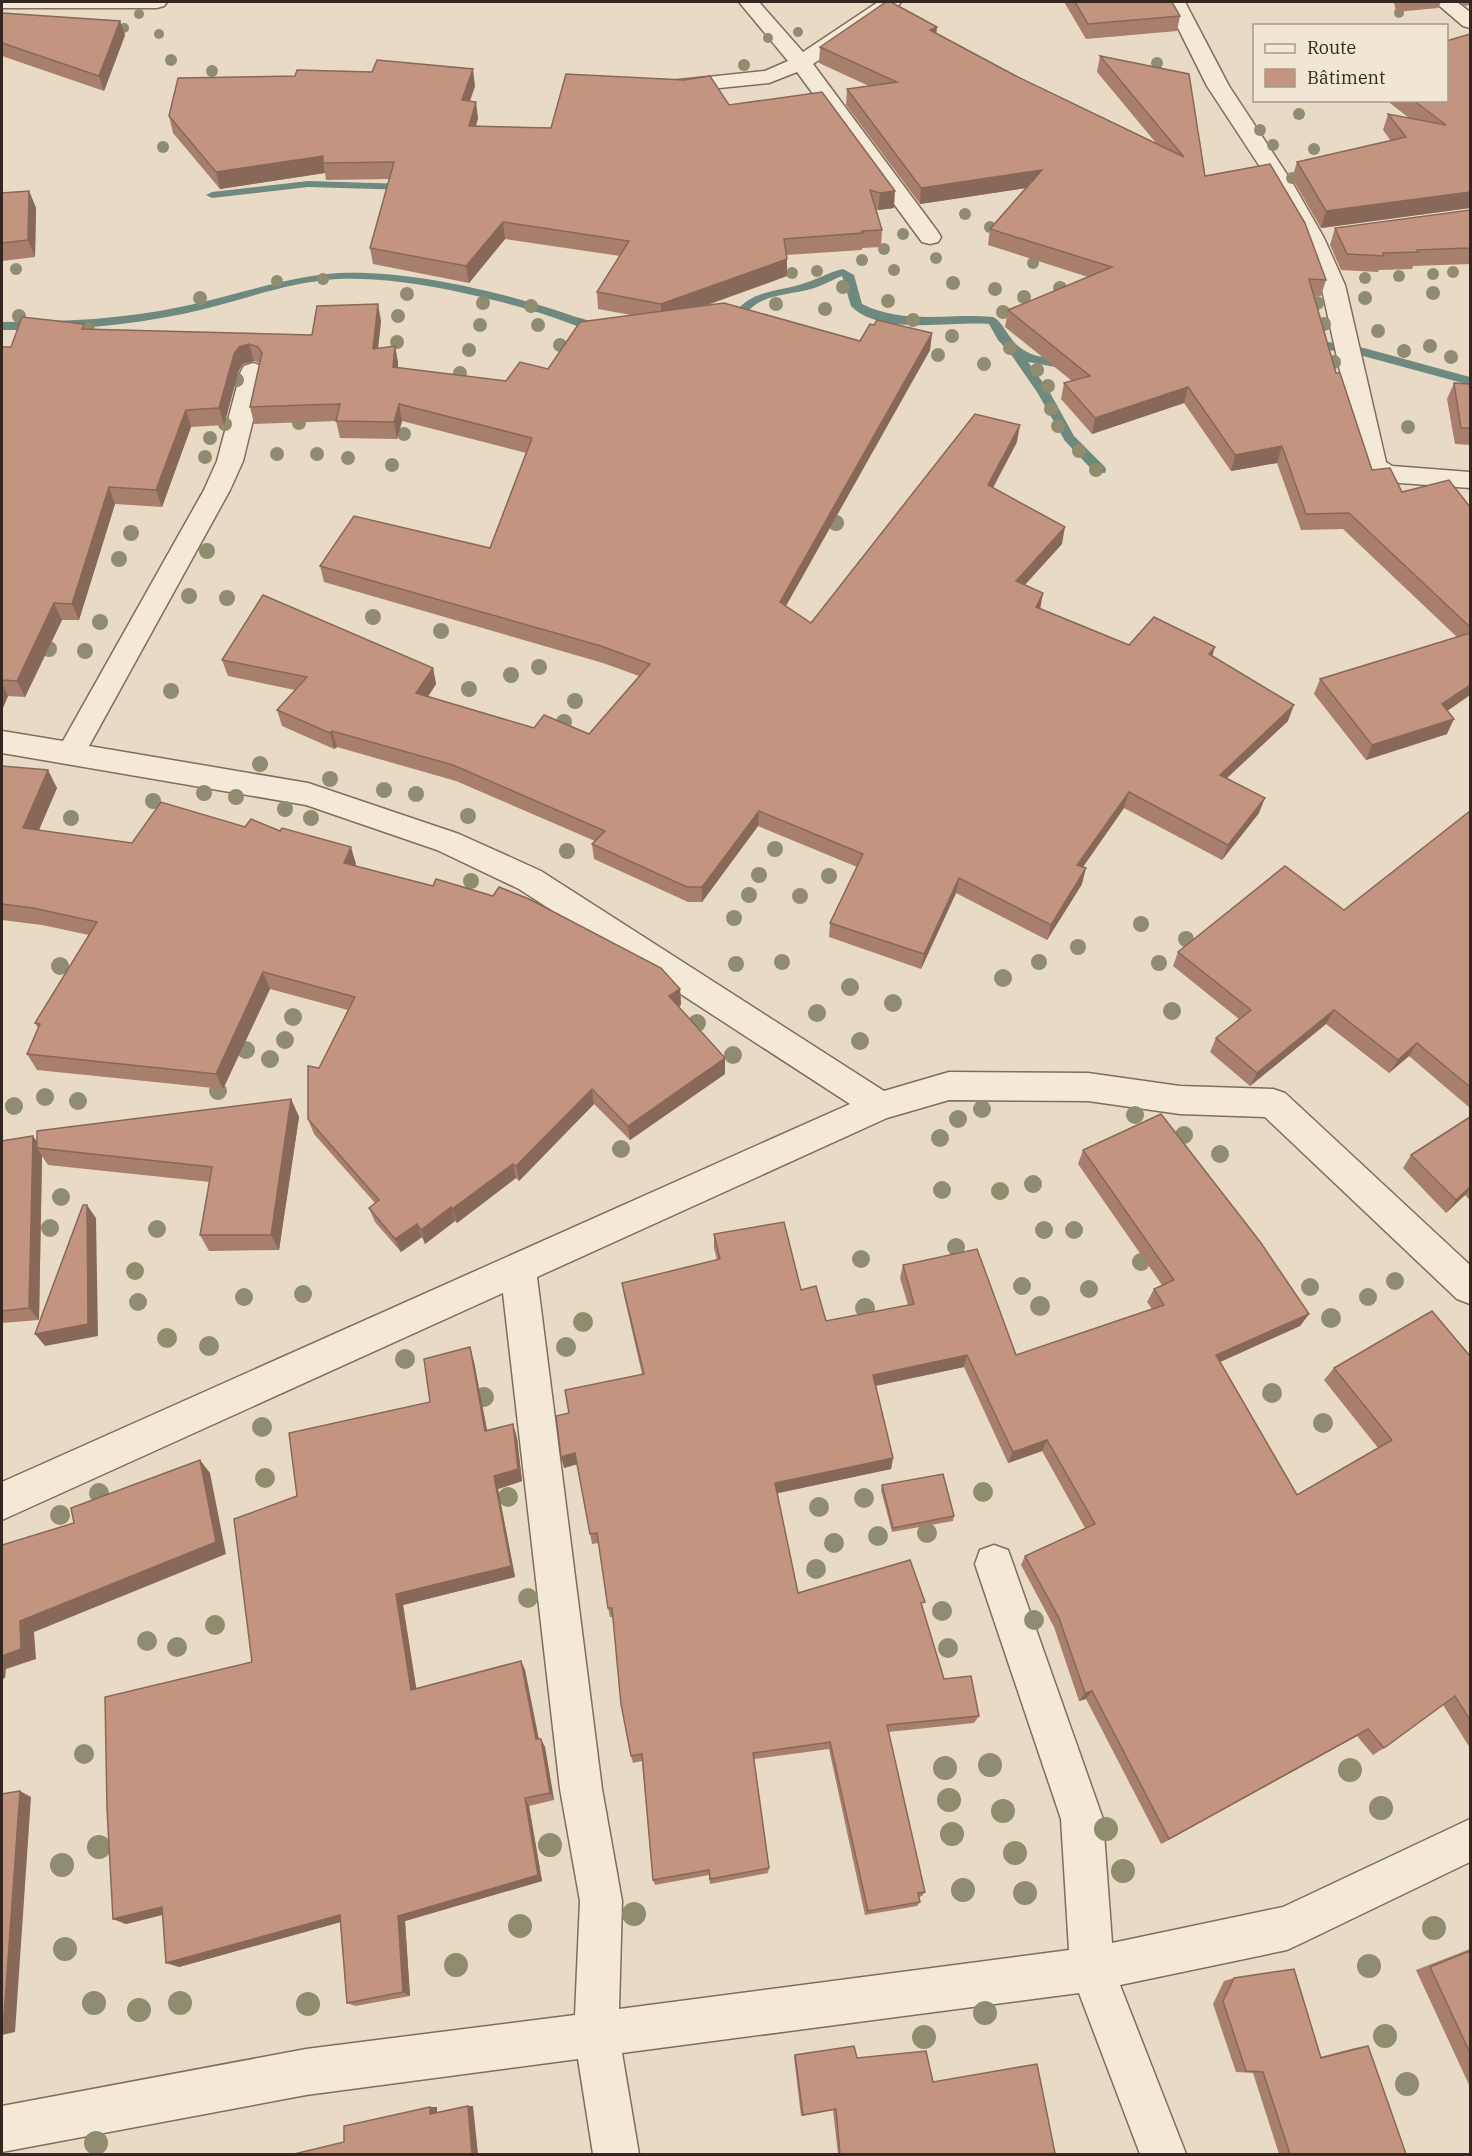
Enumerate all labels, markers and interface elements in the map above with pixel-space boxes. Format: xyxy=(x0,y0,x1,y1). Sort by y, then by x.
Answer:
legend xyxy=(1253,24,1448,102)
text: Route xyxy=(1307,36,1356,59)
text: Bâtiment xyxy=(1307,66,1385,89)

